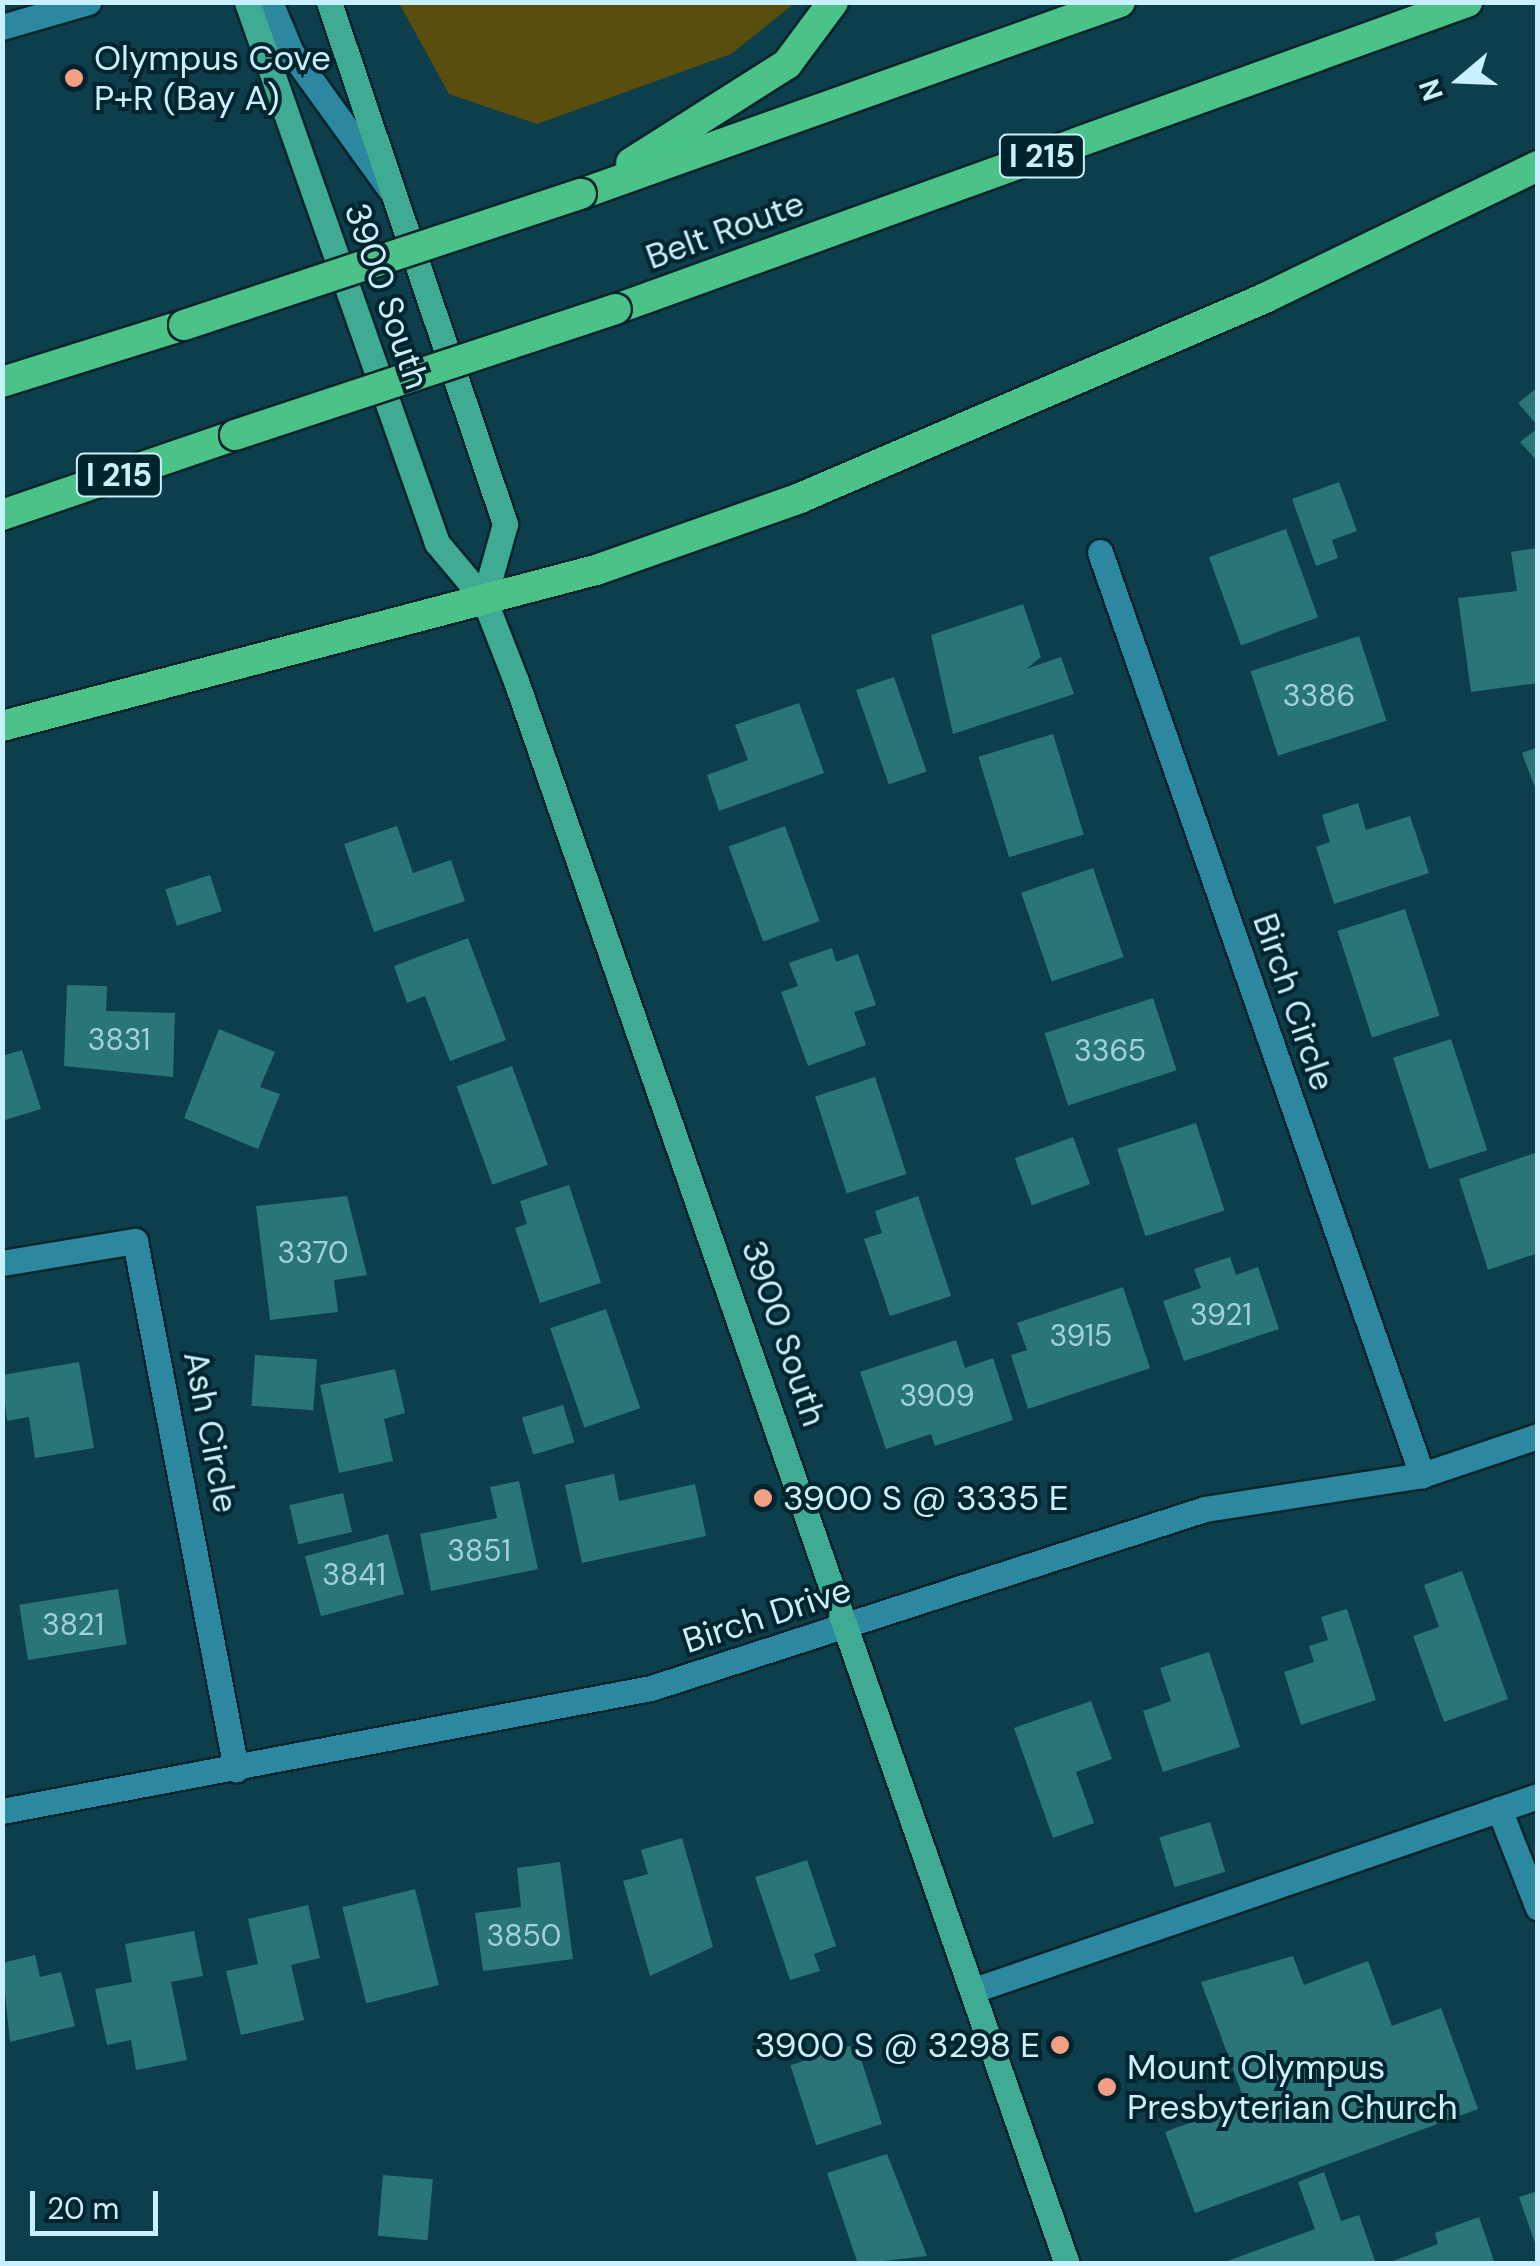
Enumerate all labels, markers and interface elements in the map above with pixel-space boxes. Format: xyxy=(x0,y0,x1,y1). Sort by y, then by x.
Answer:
north arrow xyxy=(1410,30,1510,130)
place label: Olympus Cove P+R (Bay A) xyxy=(94,37,331,119)
marker: Olympus Cove P+R (Bay A) xyxy=(63,67,85,89)
text: N xyxy=(1410,74,1452,106)
road number: I 215 xyxy=(997,129,1087,183)
street label: Belt Route xyxy=(640,182,810,278)
street label: 3900 South xyxy=(336,198,438,394)
road number: I 215 xyxy=(74,448,164,502)
house number: 3386 xyxy=(1283,678,1355,714)
street label: Birch Circle xyxy=(1244,908,1344,1096)
house number: 3831 xyxy=(88,1022,150,1058)
house number: 3365 xyxy=(1074,1033,1146,1069)
house number: 3370 xyxy=(277,1235,349,1271)
street label: 3900 South xyxy=(733,1235,835,1431)
house number: 3921 xyxy=(1190,1297,1252,1333)
house number: 3915 xyxy=(1050,1318,1112,1354)
street label: Ash Circle xyxy=(175,1348,247,1516)
house number: 3909 xyxy=(899,1378,975,1414)
place label: 3900 S @ 3335 E xyxy=(783,1477,1068,1519)
marker: 3900 S @ 3335 E xyxy=(752,1487,774,1509)
house number: 3851 xyxy=(447,1533,511,1569)
house number: 3841 xyxy=(322,1557,386,1593)
street label: Birch Drive xyxy=(678,1568,856,1662)
house number: 3821 xyxy=(42,1607,104,1643)
house number: 3850 xyxy=(487,1918,561,1954)
place label: 3900 S @ 3298 E xyxy=(755,2024,1040,2066)
marker: 3900 S @ 3298 E xyxy=(1049,2034,1071,2056)
place label: Mount Olympus Presbyterian Church xyxy=(1127,2046,1458,2128)
marker: Mount Olympus Presbyterian Church xyxy=(1096,2076,1118,2098)
scale bar xyxy=(35,2171,162,2233)
text: 20 m xyxy=(47,2189,119,2228)

